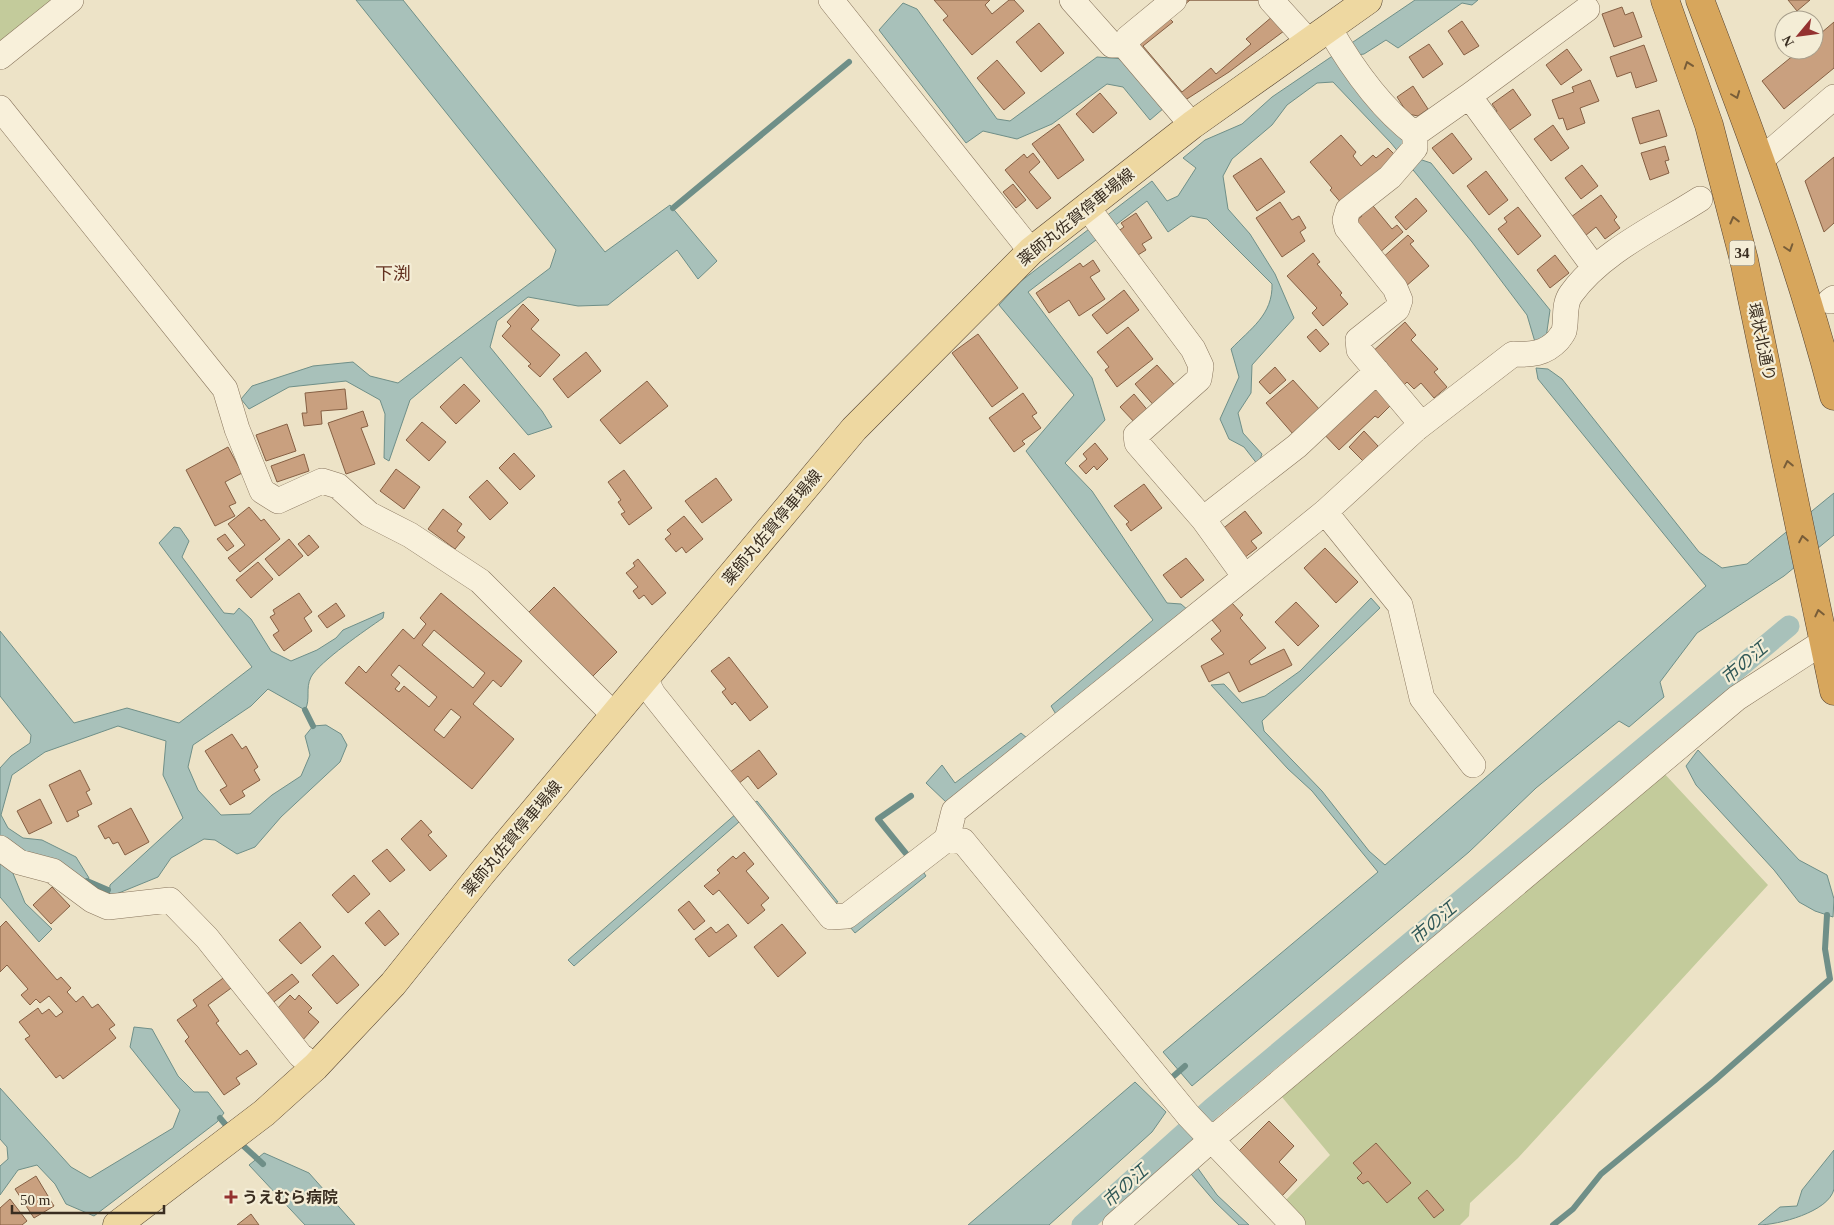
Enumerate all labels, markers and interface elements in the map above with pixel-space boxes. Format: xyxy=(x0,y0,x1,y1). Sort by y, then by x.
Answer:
north arrow xyxy=(1774,10,1824,60)
text: N xyxy=(1779,33,1797,49)
one-way arrow xyxy=(1684,61,1694,69)
one-way arrow xyxy=(1730,90,1740,98)
street label: 薬師丸佐賀停車場線 xyxy=(1015,165,1137,269)
one-way arrow xyxy=(1729,217,1739,225)
road number: 34 xyxy=(1730,240,1754,266)
one-way arrow xyxy=(1784,243,1794,252)
district label: 下渕 xyxy=(375,264,411,284)
street label: 環状北通り xyxy=(1745,301,1779,383)
one-way arrow xyxy=(1783,460,1793,469)
street label: 薬師丸佐賀停車場線 xyxy=(719,466,825,588)
one-way arrow xyxy=(1799,535,1809,543)
one-way arrow xyxy=(1814,608,1825,617)
water label: 市の江 xyxy=(1717,637,1773,688)
street label: 薬師丸佐賀停車場線 xyxy=(459,777,565,899)
water label: 市の江 xyxy=(1406,897,1462,948)
water label: 市の江 xyxy=(1098,1159,1153,1211)
scale bar xyxy=(12,1182,165,1214)
place label: うえむら病院 xyxy=(242,1189,338,1206)
marker: うえむら病院 xyxy=(224,1190,238,1204)
text: 50 m xyxy=(20,1192,51,1208)

